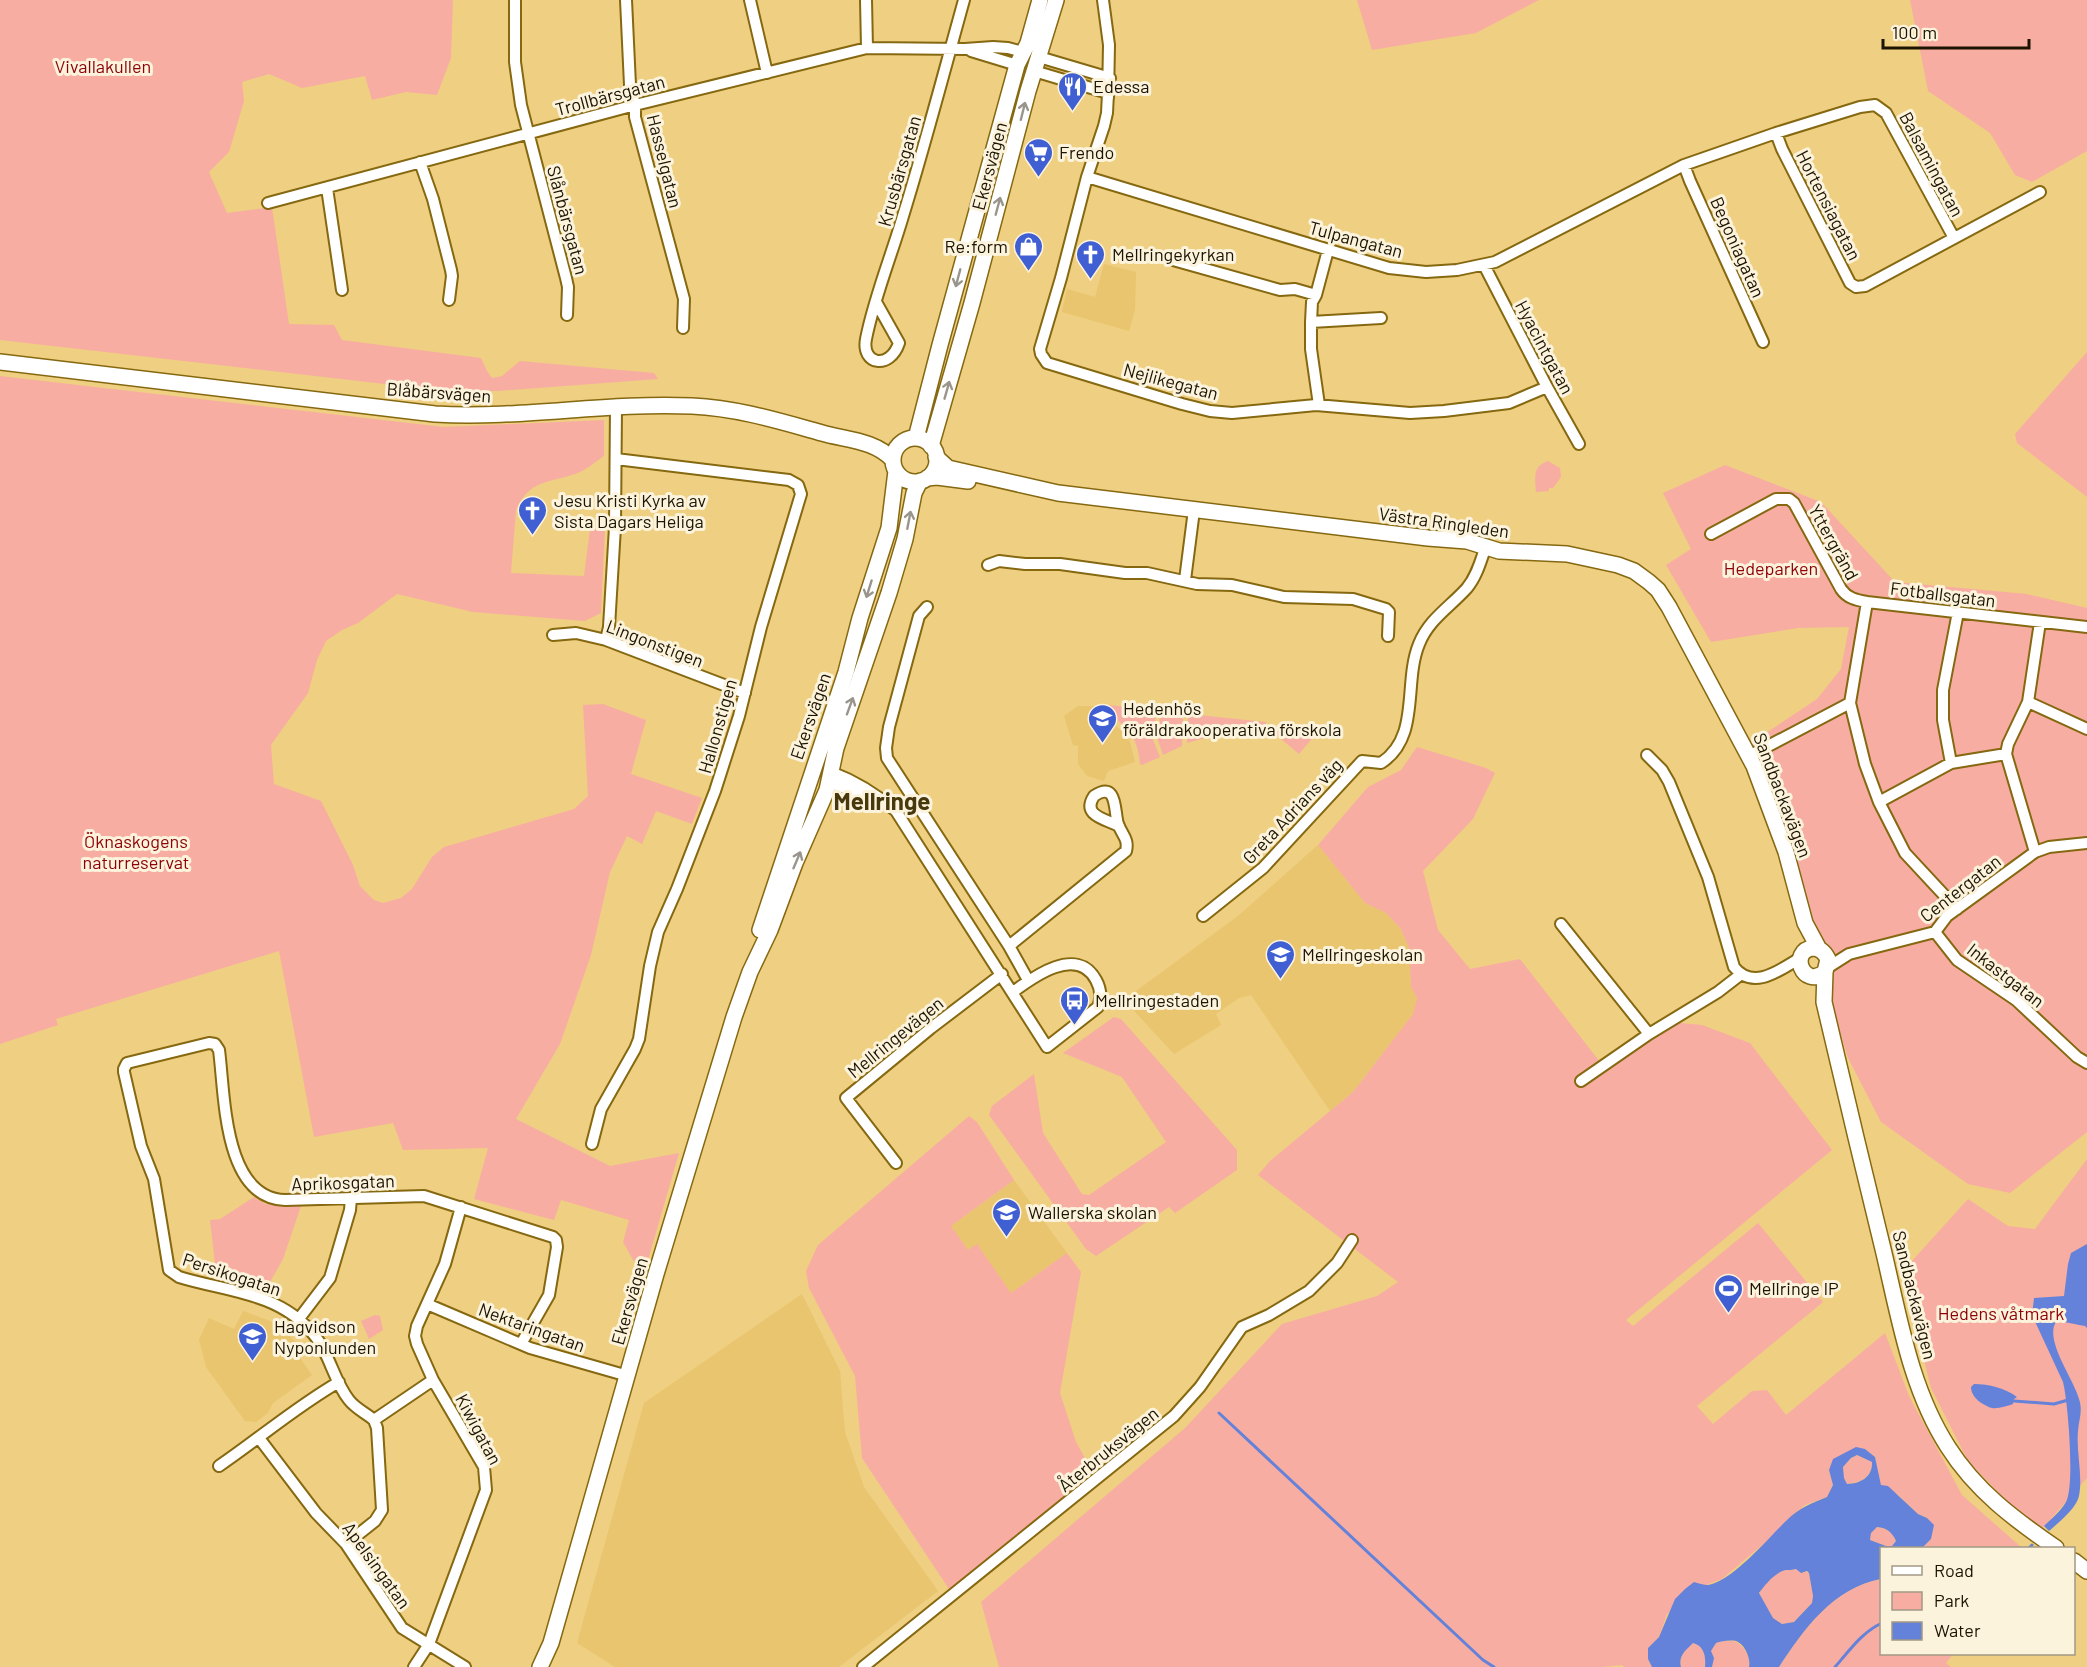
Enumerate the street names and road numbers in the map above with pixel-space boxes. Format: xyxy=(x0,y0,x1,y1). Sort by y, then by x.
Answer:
street label: Trollbärsgatan xyxy=(553,70,667,120)
street label: Balsamingatan xyxy=(1895,108,1969,220)
street label: Hasselgatan xyxy=(643,112,687,210)
street label: Krusbärsgatan xyxy=(873,113,925,229)
street label: Ekersvägen xyxy=(967,120,1011,212)
street label: Hortensiagatan xyxy=(1792,146,1866,264)
street label: Slånbärsgatan xyxy=(543,163,593,277)
street label: Begoniagatan xyxy=(1706,193,1770,301)
street label: Tulpangatan xyxy=(1307,216,1405,262)
street label: Hyacintgatan xyxy=(1511,296,1579,398)
street label: Nejlikegatan xyxy=(1121,358,1221,404)
street label: Blåbärsvägen xyxy=(386,377,492,407)
street label: Yttergränd xyxy=(1804,500,1864,584)
street label: Västra Ringleden xyxy=(1377,502,1511,542)
street label: Fotballsgatan xyxy=(1889,577,1997,611)
street label: Lingonstigen xyxy=(603,614,707,672)
street label: Ekersvägen xyxy=(785,670,835,762)
street label: Hallonstigen xyxy=(693,676,741,776)
street label: Sandbackavägen xyxy=(1749,729,1817,861)
street label: Greta Adrians väg xyxy=(1237,754,1347,868)
street label: Centergatan xyxy=(1915,850,2005,926)
street label: Inkastgatan xyxy=(1963,938,2049,1012)
street label: Mellringevägen xyxy=(843,992,947,1082)
street label: Aprikosgatan xyxy=(291,1169,395,1195)
street label: Sandbackavägen xyxy=(1888,1228,1942,1362)
street label: Persikogatan xyxy=(180,1248,284,1300)
street label: Ekersvägen xyxy=(606,1255,652,1347)
street label: Nektaringatan xyxy=(476,1298,588,1356)
street label: Kiwigatan xyxy=(451,1390,507,1468)
street label: Återbruksvägen xyxy=(1053,1402,1163,1496)
street label: Apelsingatan xyxy=(338,1517,416,1613)

